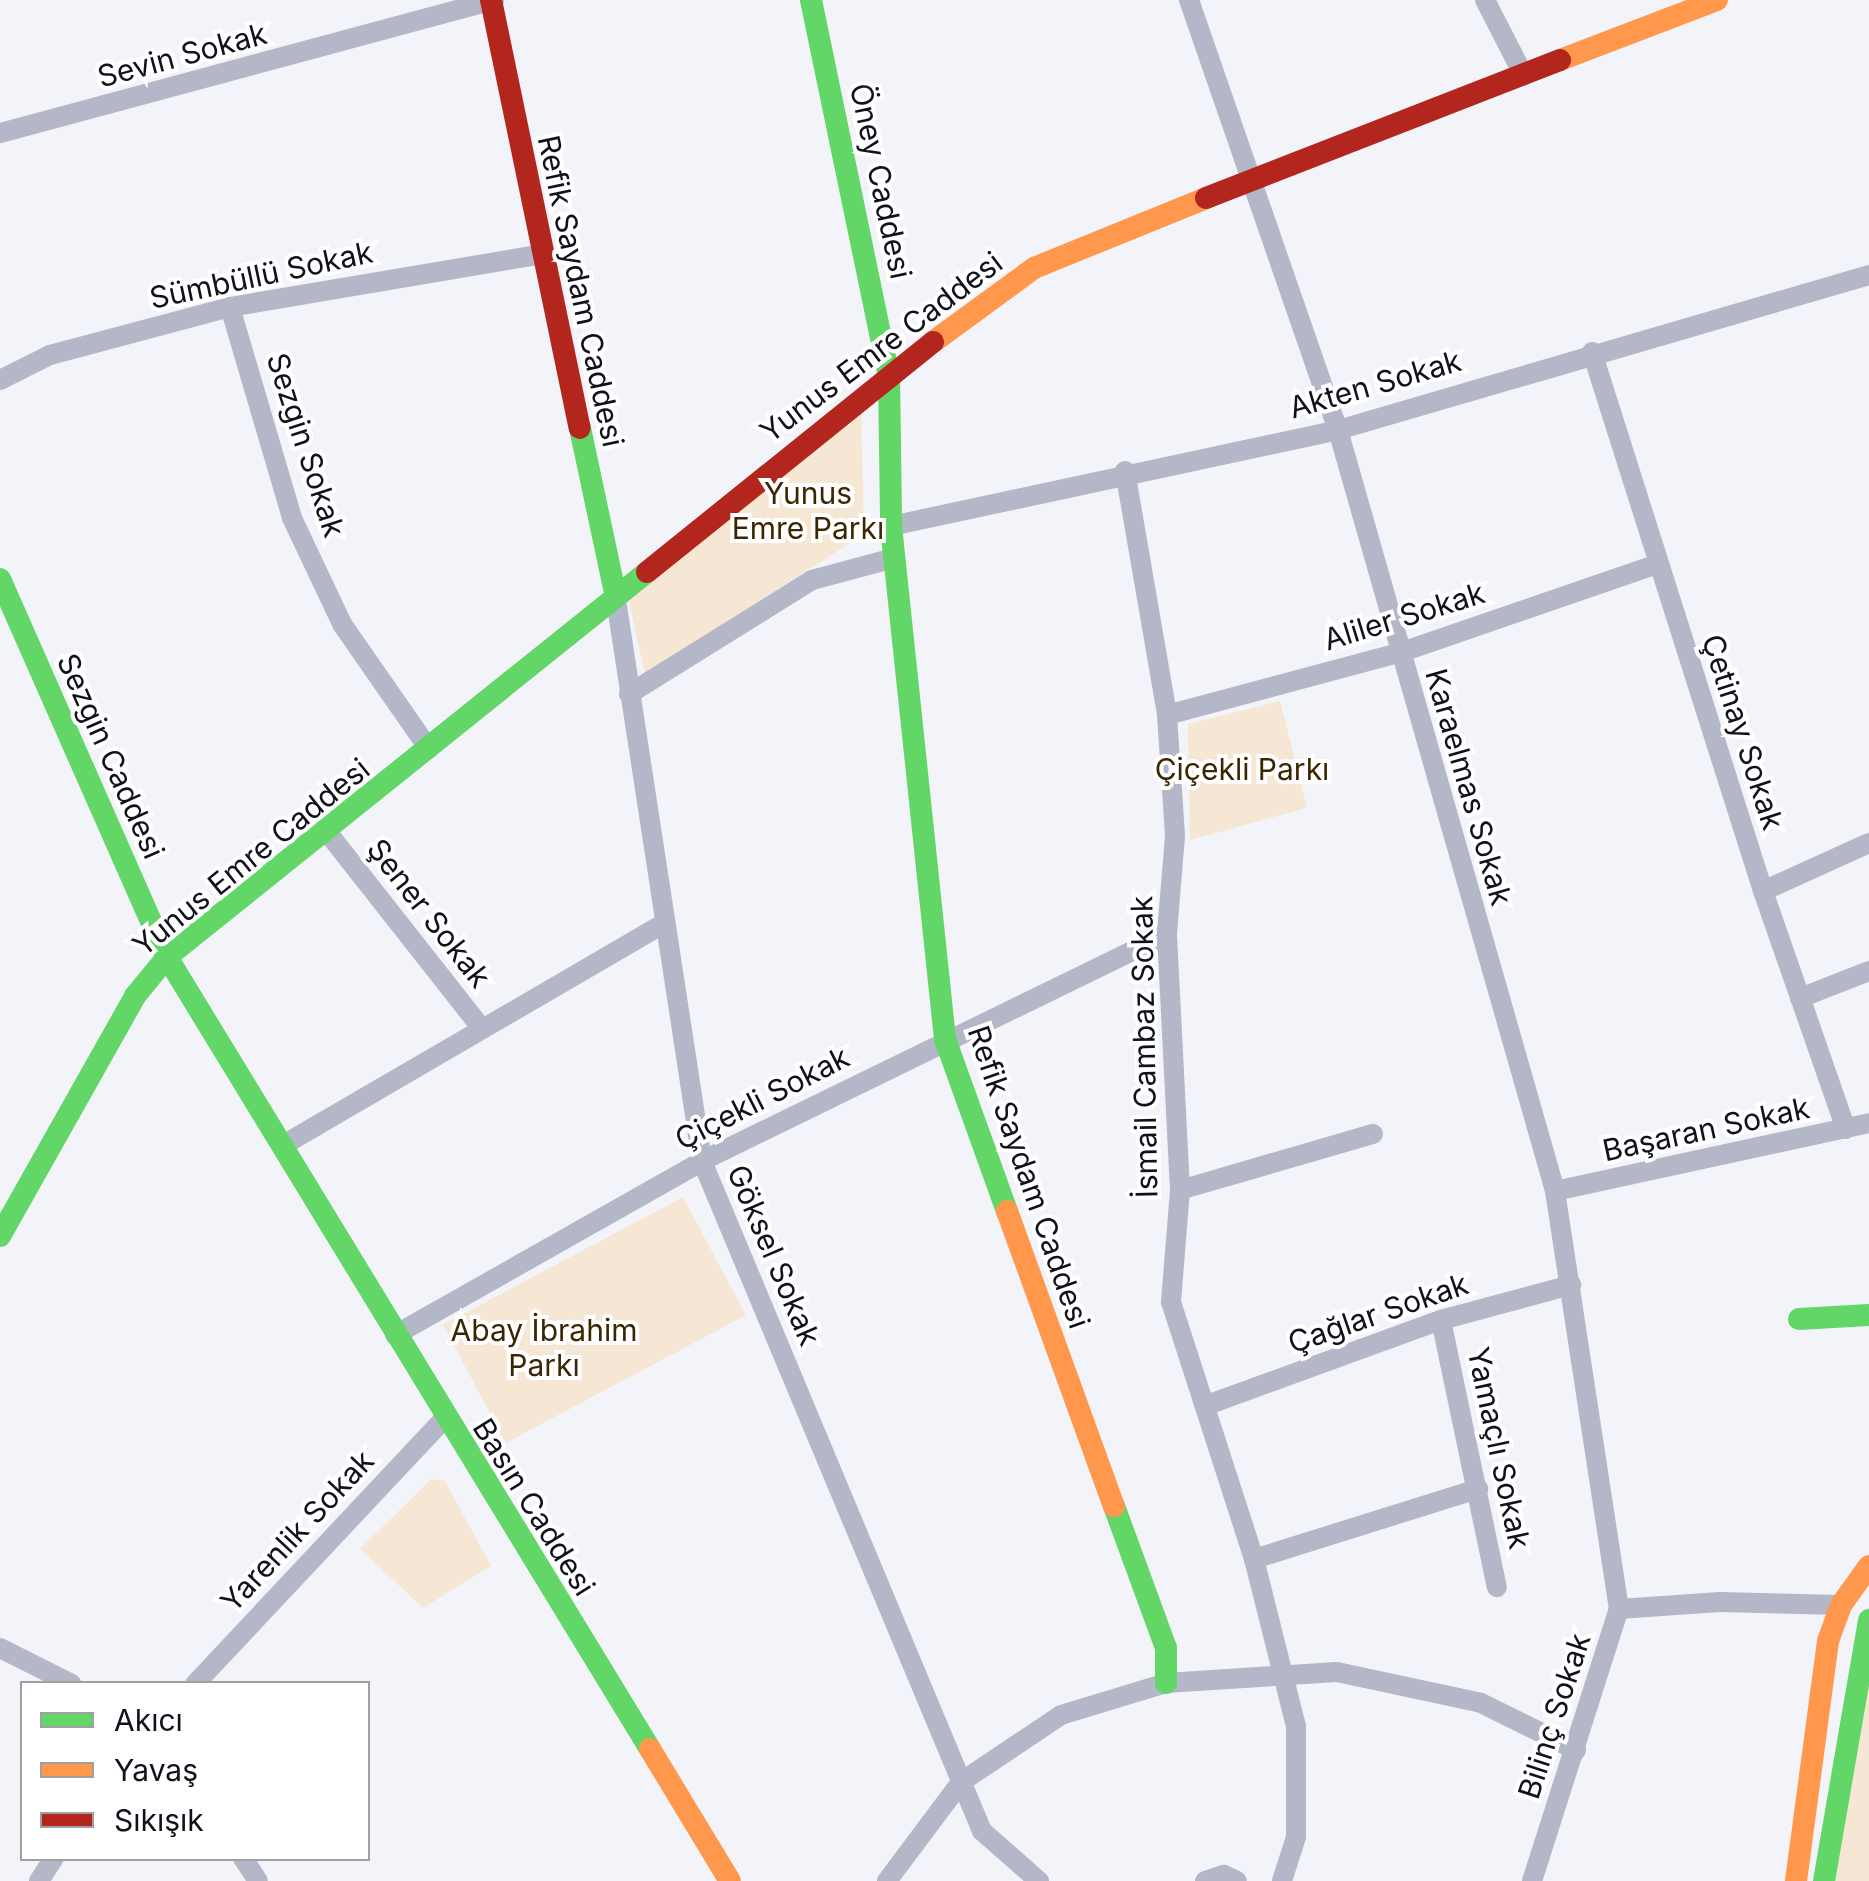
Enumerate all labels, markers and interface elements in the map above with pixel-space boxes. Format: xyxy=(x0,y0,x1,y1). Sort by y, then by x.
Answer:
street label: Sevin Sokak xyxy=(94,15,270,95)
street label: Öney Caddesi xyxy=(843,80,919,282)
street label: Refik Saydam Caddesi xyxy=(530,132,632,450)
street label: Sümbüllü Sokak xyxy=(146,234,376,316)
street label: Yunus Emre Caddesi xyxy=(753,244,1009,450)
street label: Akten Sokak xyxy=(1285,342,1465,426)
street label: Sezgin Sokak xyxy=(259,348,353,542)
park label: Yunus Emre Parkı xyxy=(732,475,884,546)
street label: Aliler Sokak xyxy=(1319,574,1489,658)
street label: Çetinay Sokak xyxy=(1695,630,1791,834)
street label: Sezgin Caddesi xyxy=(50,648,172,864)
street label: Karaelmas Sokak xyxy=(1418,665,1520,909)
street label: Yunus Emre Caddesi xyxy=(126,751,376,963)
park label: Çiçekli Parkı xyxy=(1155,751,1329,787)
street label: Şener Sokak xyxy=(360,832,498,994)
street label: İsmail Cambaz Sokak xyxy=(1123,895,1165,1199)
street label: Refik Saydam Caddesi xyxy=(960,1021,1098,1333)
street label: Çiçekli Sokak xyxy=(669,1039,855,1157)
street label: Başaran Sokak xyxy=(1599,1090,1813,1168)
street label: Göksel Sokak xyxy=(720,1159,828,1351)
street label: Çağlar Sokak xyxy=(1283,1265,1473,1361)
park label: Abay İbrahim Parkı xyxy=(451,1312,637,1382)
street label: Yamaçlı Sokak xyxy=(1460,1344,1538,1552)
street label: Basın Caddesi xyxy=(465,1412,603,1602)
street label: Yarenlik Sokak xyxy=(213,1443,381,1619)
street label: Bilinç Sokak xyxy=(1510,1629,1598,1803)
legend xyxy=(20,1681,370,1861)
text: Akıcı xyxy=(114,1702,183,1738)
text: Yavaş xyxy=(114,1752,198,1788)
text: Sıkışık xyxy=(114,1802,204,1838)

